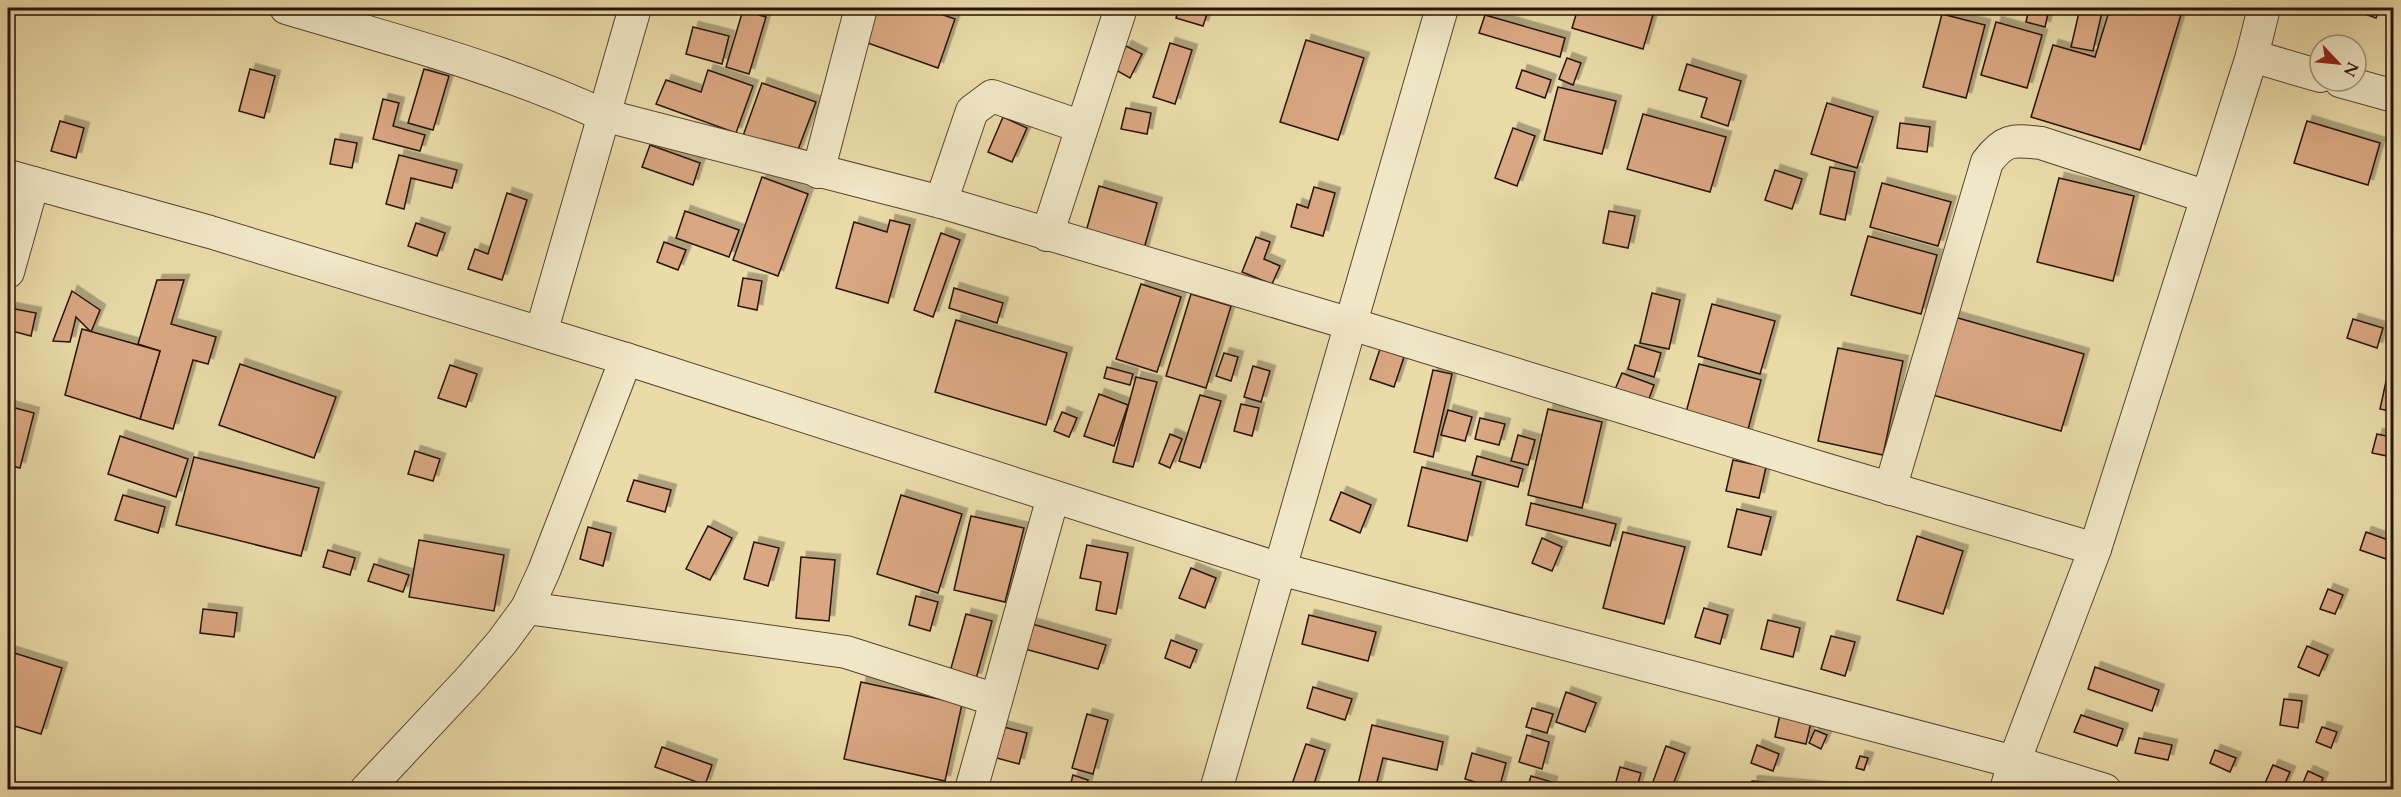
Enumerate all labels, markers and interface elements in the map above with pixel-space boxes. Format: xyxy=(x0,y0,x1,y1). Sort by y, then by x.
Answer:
north arrow xyxy=(2308,33,2368,93)
text: N xyxy=(2338,58,2364,80)

